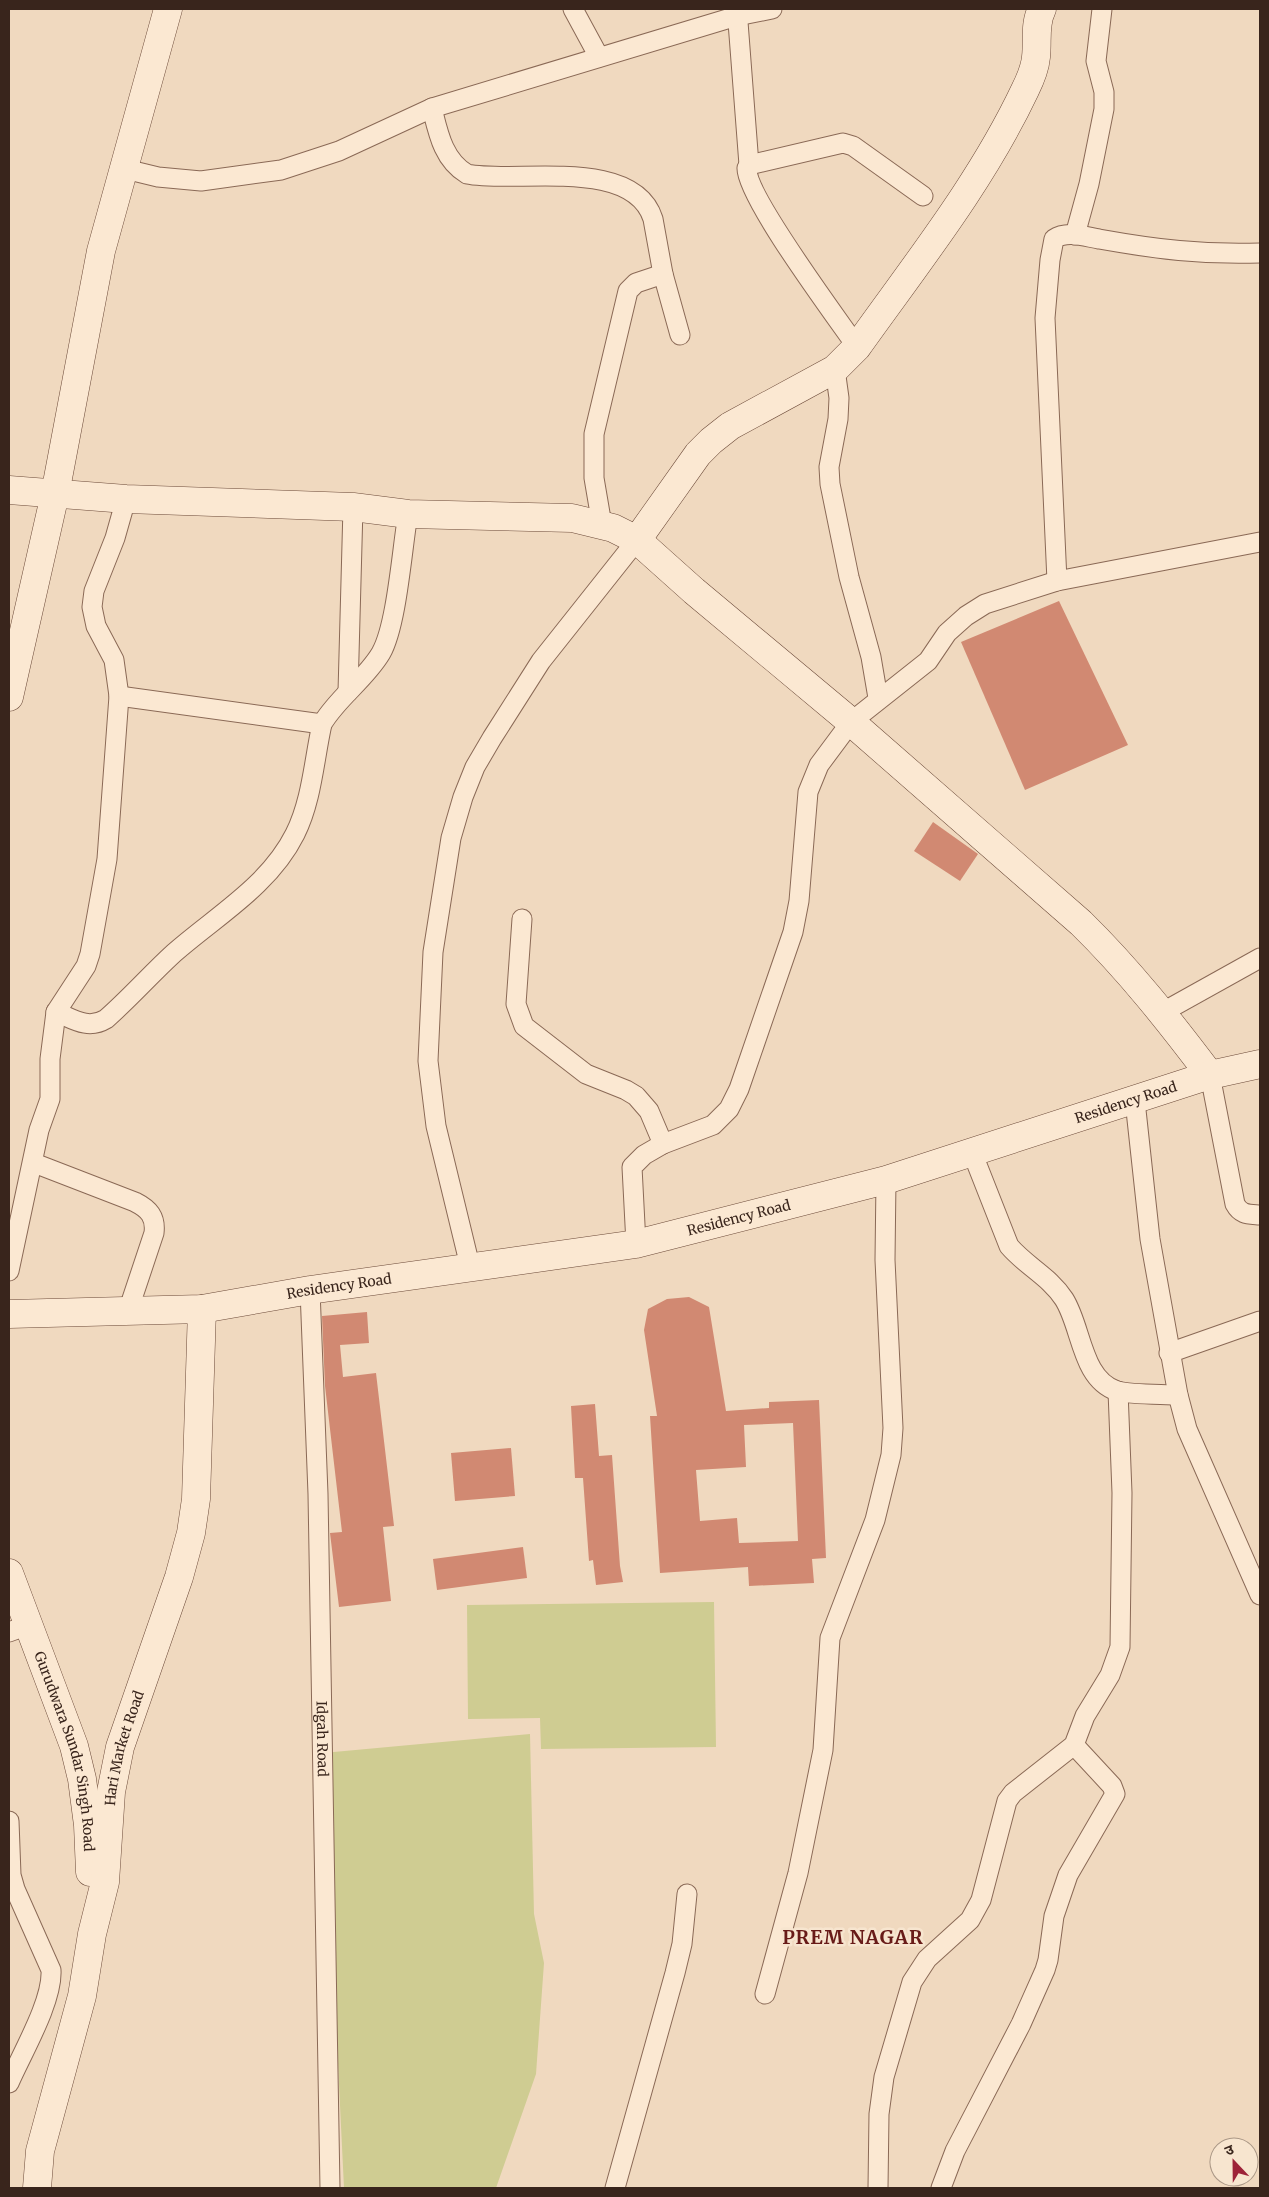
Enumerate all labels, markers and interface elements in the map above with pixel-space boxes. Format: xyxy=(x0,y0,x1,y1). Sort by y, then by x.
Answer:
street label: Residency Road xyxy=(1073,1077,1179,1127)
street label: Residency Road xyxy=(685,1196,793,1240)
street label: Residency Road xyxy=(285,1270,393,1303)
street label: Gurudwara Sundar Singh Road xyxy=(30,1649,98,1852)
street label: Hari Market Road xyxy=(101,1688,148,1806)
street label: Idgah Road xyxy=(313,1701,332,1777)
district label: PREM NAGAR xyxy=(782,1925,924,1949)
north arrow xyxy=(1209,2137,1259,2187)
text: उ xyxy=(1222,2140,1237,2160)

